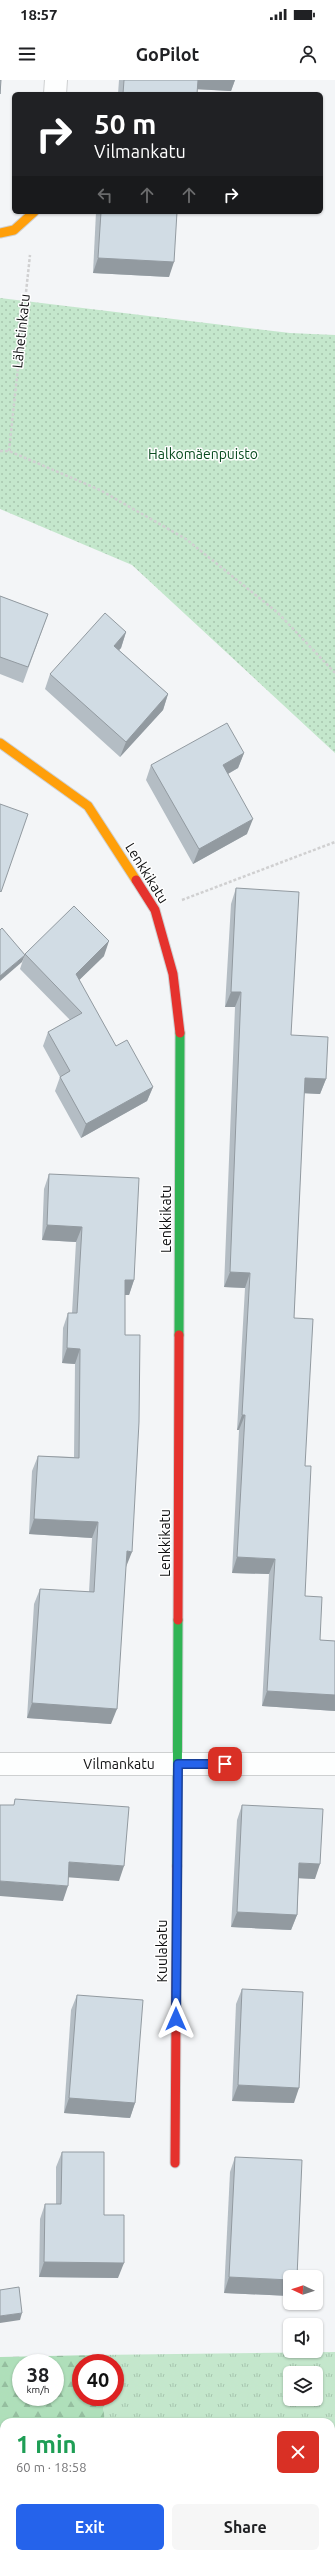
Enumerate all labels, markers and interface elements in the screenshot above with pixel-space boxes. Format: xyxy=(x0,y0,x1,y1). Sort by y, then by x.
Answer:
text: 18:57 xyxy=(20,6,58,23)
icon: menu xyxy=(16,43,38,65)
icon: person xyxy=(297,43,319,65)
text: GoPilot xyxy=(136,44,199,64)
icon: right xyxy=(28,108,80,160)
text: 50 m xyxy=(94,108,156,139)
text: Vilmankatu xyxy=(94,141,186,161)
icon: left xyxy=(94,184,116,206)
icon: ahead xyxy=(136,184,158,206)
icon: ahead xyxy=(178,184,200,206)
icon: right xyxy=(220,184,242,206)
street label: Lähetinkatu xyxy=(9,293,33,369)
park label: Halkomäenpuisto xyxy=(148,446,258,462)
street label: Lenkkikatu xyxy=(122,840,172,906)
street label: Lenkkikatu xyxy=(158,1185,174,1253)
street label: Lenkkikatu xyxy=(157,1509,173,1577)
pin xyxy=(208,1747,242,1781)
icon: arrive xyxy=(214,1753,236,1775)
street label: Vilmankatu xyxy=(83,1756,155,1772)
street label: Kuulakatu xyxy=(154,1919,170,1983)
position arrow xyxy=(155,1998,197,2040)
north arrow xyxy=(283,2270,323,2310)
map controls xyxy=(283,2270,323,2406)
button: sound xyxy=(283,2318,323,2358)
speed limit sign: 40 xyxy=(72,2354,124,2406)
text: 38 xyxy=(27,2363,49,2386)
button: layers xyxy=(283,2366,323,2406)
text: km/h xyxy=(26,2384,50,2395)
text: 1 min xyxy=(16,2431,77,2458)
button: close xyxy=(277,2431,319,2473)
text: 60 m · 18:58 xyxy=(16,2460,87,2474)
button: Exit xyxy=(16,2504,164,2550)
button: Share xyxy=(172,2504,319,2550)

